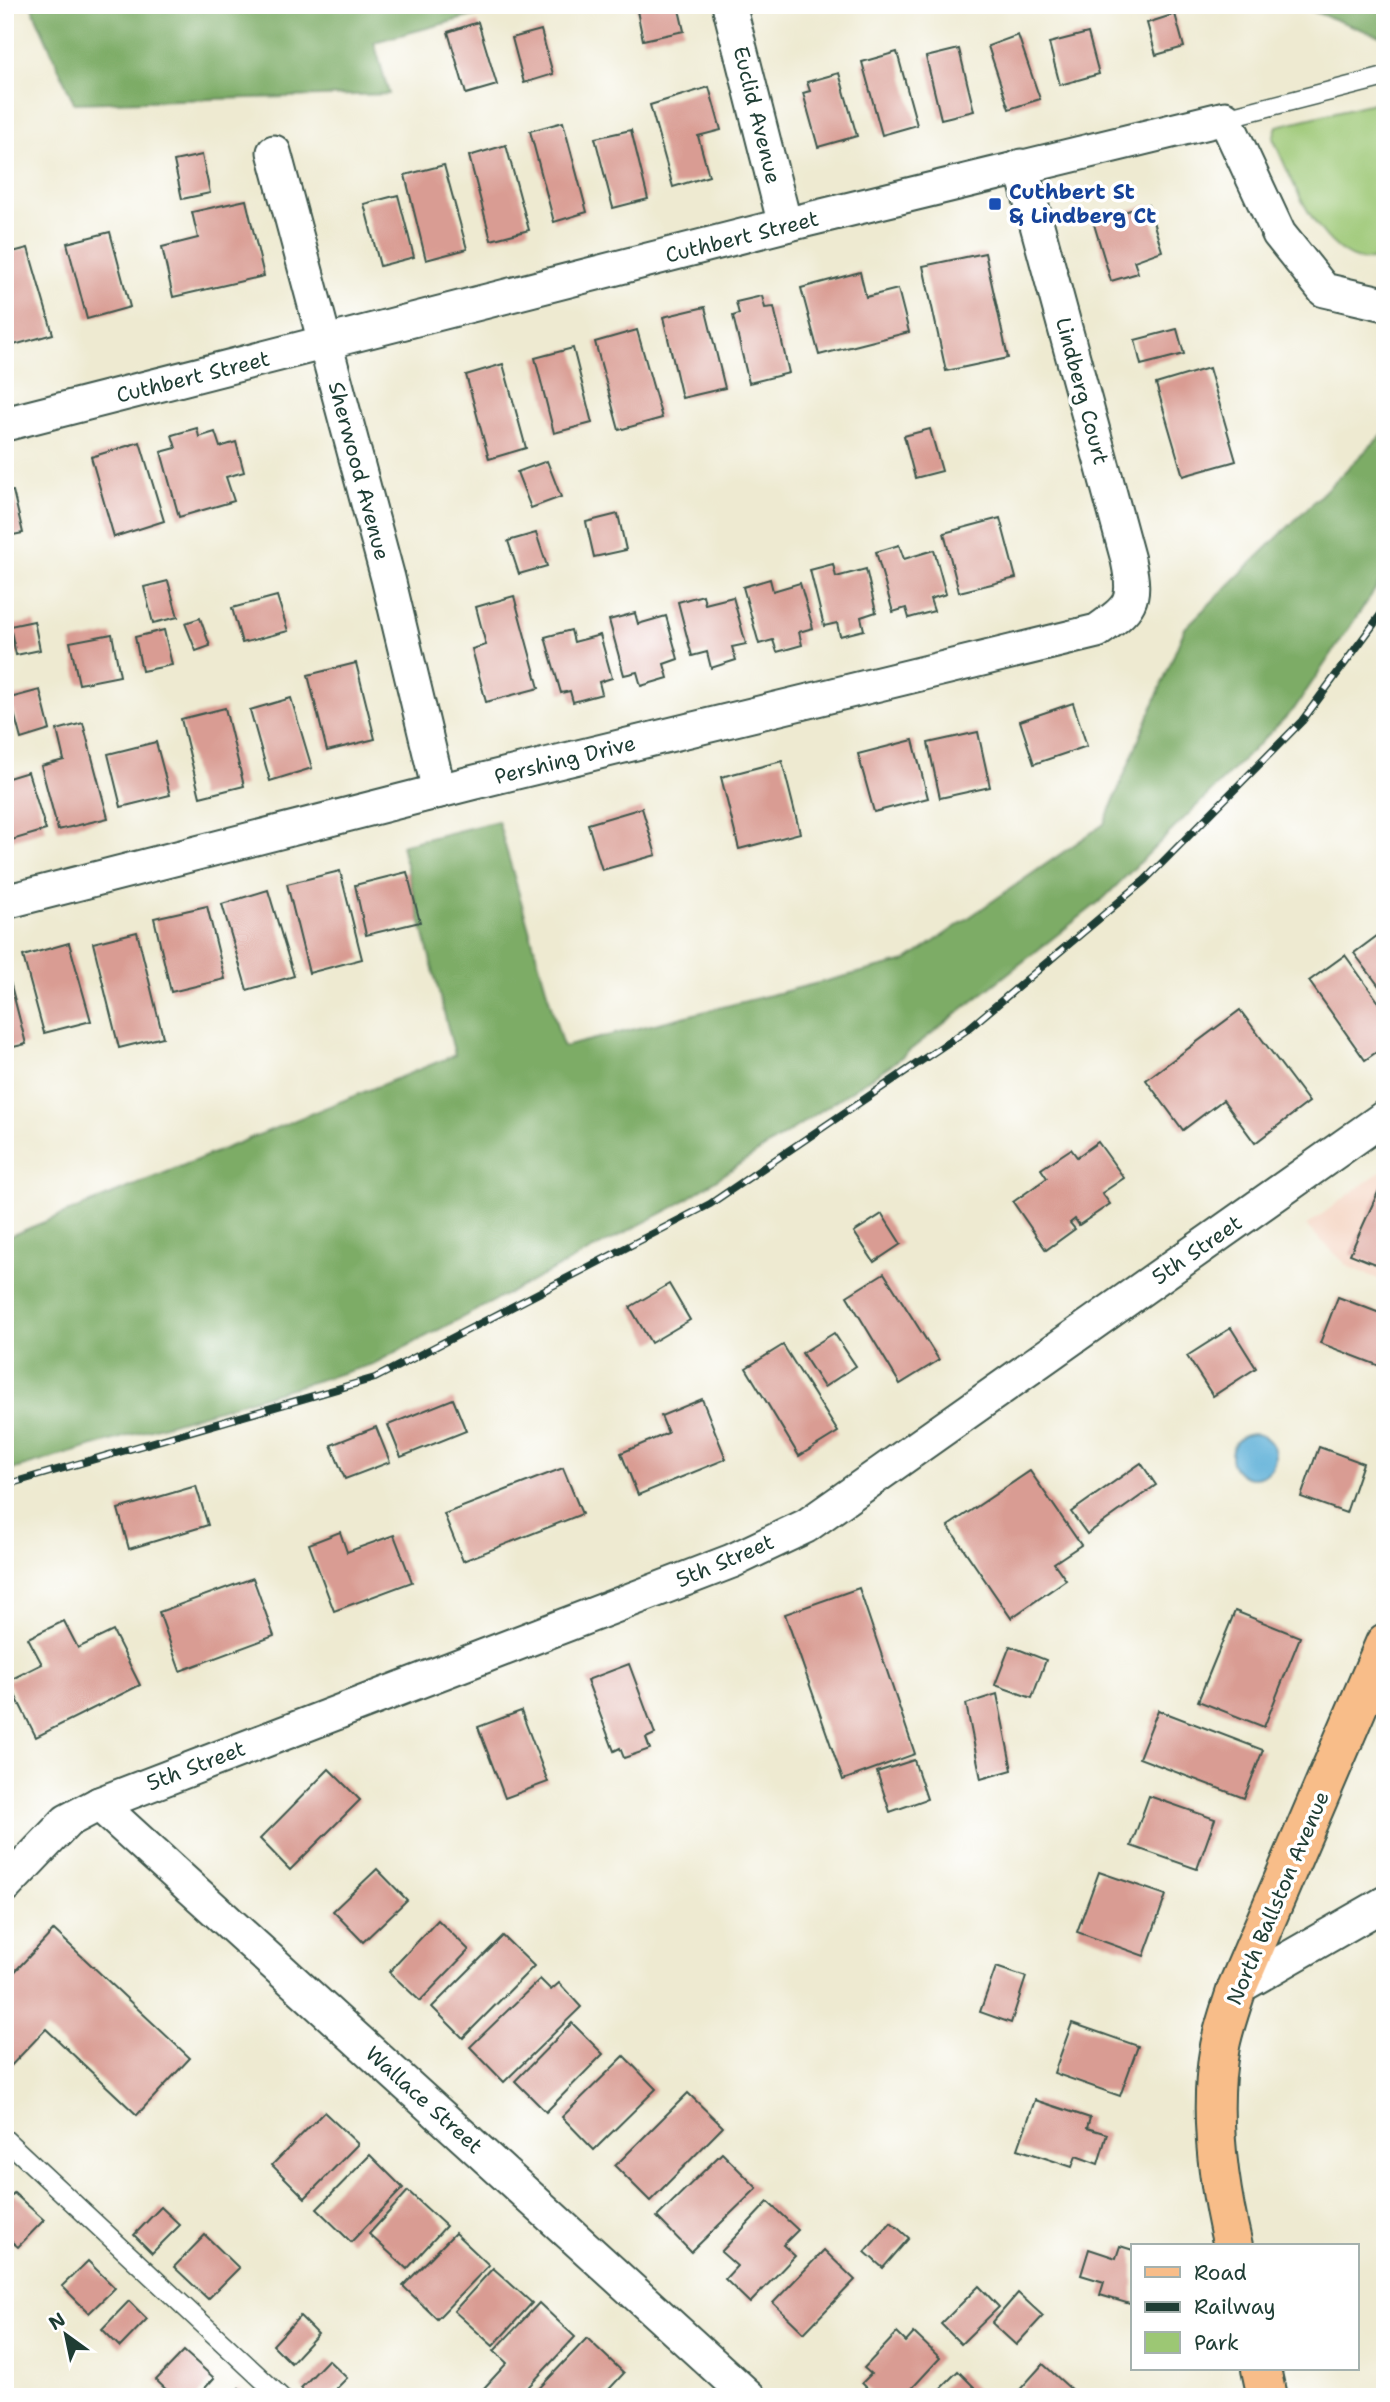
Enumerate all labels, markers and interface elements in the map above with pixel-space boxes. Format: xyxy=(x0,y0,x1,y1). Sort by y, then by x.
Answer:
street label: Euclid Avenue xyxy=(726,43,788,187)
place label: Cuthbert St & Lindberg Ct xyxy=(1009,178,1156,230)
marker: Cuthbert St & Lindberg Ct xyxy=(987,196,1003,212)
street label: Cuthbert Street xyxy=(662,204,822,270)
street label: Lindberg Court xyxy=(1049,314,1115,468)
street label: Cuthbert Street xyxy=(113,344,273,410)
street label: Sherwood Avenue xyxy=(322,379,396,563)
street label: Pershing Drive xyxy=(491,729,639,791)
street label: 5th Street xyxy=(1146,1209,1248,1291)
street label: 5th Street xyxy=(672,1528,778,1594)
street label: 5th Street xyxy=(143,1734,249,1798)
street label: North Ballston Avenue xyxy=(1220,1787,1336,2009)
street label: Wallace Street xyxy=(359,2040,489,2160)
legend xyxy=(1131,2244,1358,2370)
text: Road xyxy=(1194,2259,1247,2287)
text: Railway xyxy=(1194,2293,1276,2321)
north arrow xyxy=(32,2300,102,2370)
text: N xyxy=(44,2307,70,2336)
text: Park xyxy=(1194,2329,1239,2357)

